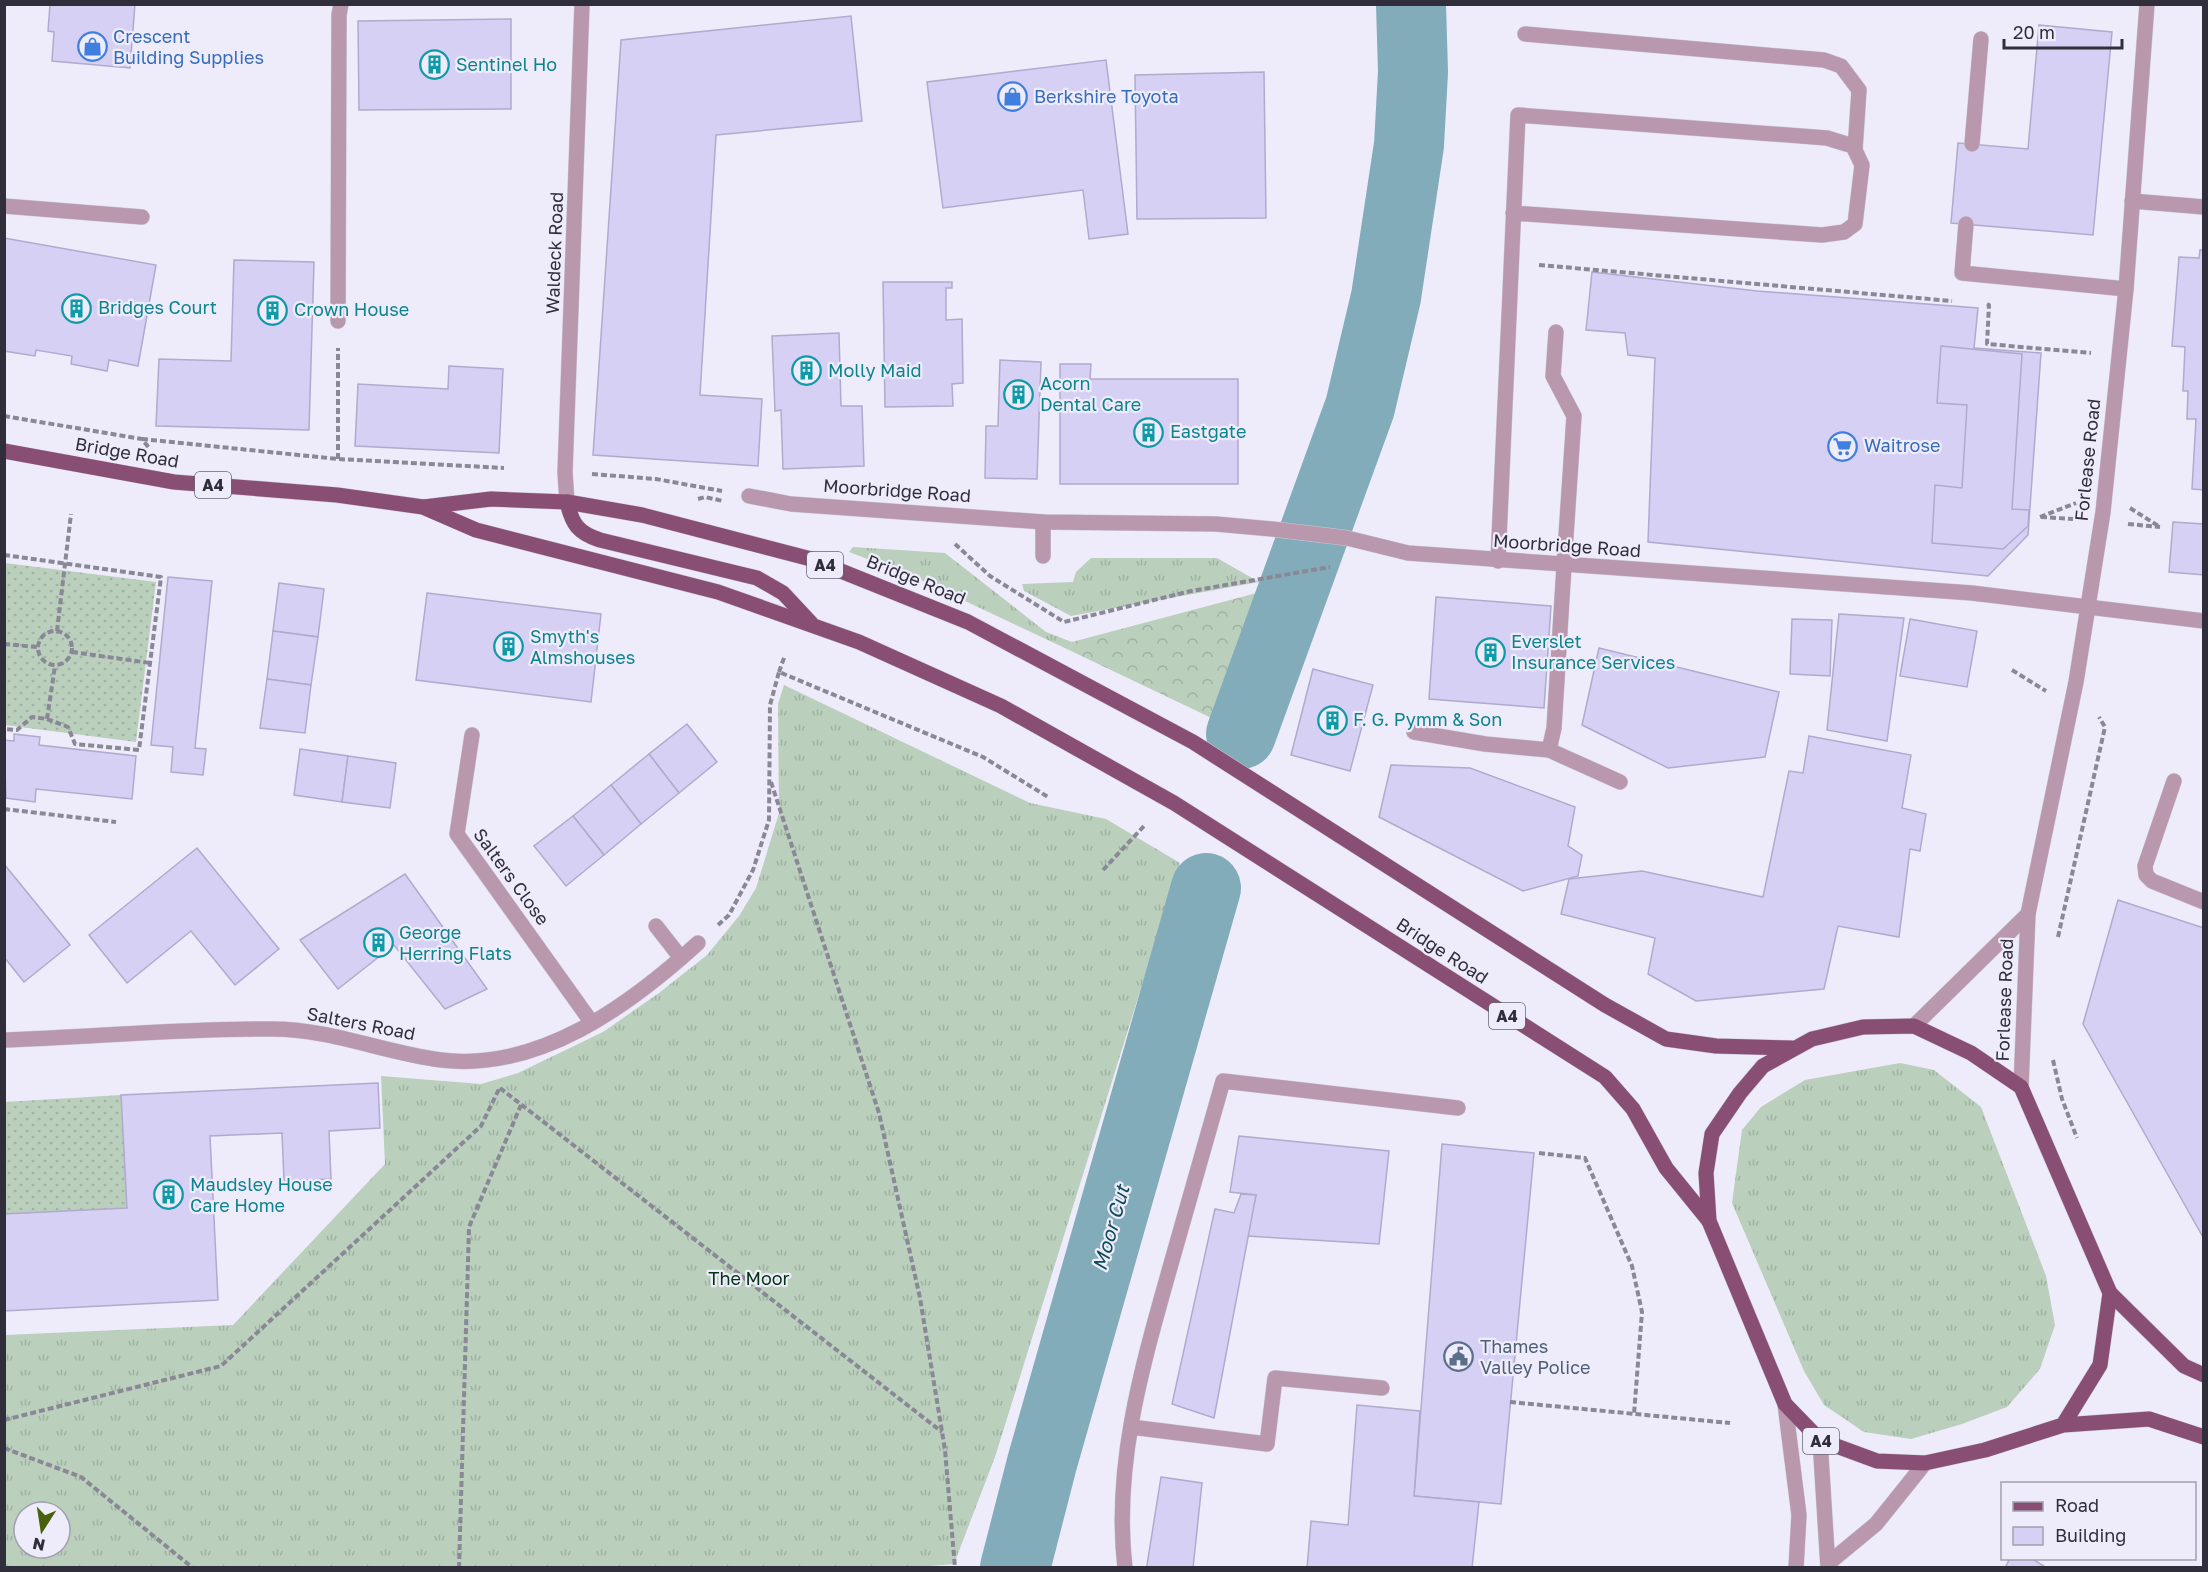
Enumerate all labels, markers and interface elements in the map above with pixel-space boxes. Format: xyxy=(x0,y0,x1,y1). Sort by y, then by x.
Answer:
scale bar xyxy=(2004,12,2122,50)
text: 20 m xyxy=(2013,21,2055,43)
place label: Crescent Building Supplies xyxy=(113,25,264,68)
shop icon: Crescent Building Supplies xyxy=(76,31,108,63)
building icon: Sentinel Ho xyxy=(419,49,451,81)
place label: Sentinel Ho xyxy=(456,53,557,75)
shop icon: Berkshire Toyota xyxy=(997,81,1029,113)
place label: Berkshire Toyota xyxy=(1034,85,1179,107)
street label: Waldeck Road xyxy=(541,191,567,315)
building icon: Bridges Court xyxy=(61,292,93,324)
building icon: Crown House xyxy=(257,294,289,326)
place label: Bridges Court xyxy=(98,296,217,318)
place label: Crown House xyxy=(294,298,409,320)
building icon: Molly Maid xyxy=(791,355,823,387)
place label: Molly Maid xyxy=(828,359,922,381)
place label: Acorn Dental Care xyxy=(1040,372,1141,415)
building icon: Acorn Dental Care xyxy=(1003,378,1035,410)
street label: Forlease Road xyxy=(2070,398,2104,522)
building icon: Eastgate xyxy=(1133,416,1165,448)
place label: Eastgate xyxy=(1170,420,1246,442)
supermarket icon: Waitrose xyxy=(1827,430,1859,462)
street label: Bridge Road xyxy=(74,432,181,472)
place label: Waitrose xyxy=(1864,434,1940,456)
road number: A4 xyxy=(195,472,231,498)
street label: Moorbridge Road xyxy=(822,474,972,506)
street label: Moorbridge Road xyxy=(1492,529,1642,561)
street label: Bridge Road xyxy=(864,549,969,609)
road number: A4 xyxy=(807,552,843,578)
place label: Smyth's Almshouses xyxy=(530,625,635,668)
place label: Everslet Insurance Services xyxy=(1511,630,1675,673)
building icon: Smyth's Almshouses xyxy=(493,631,525,663)
building icon: Everslet Insurance Services xyxy=(1474,636,1506,668)
building icon: F. G. Pymm & Son xyxy=(1316,704,1348,736)
place label: F. G. Pymm & Son xyxy=(1353,708,1502,730)
street label: Salters Close xyxy=(469,824,554,929)
street label: Bridge Road xyxy=(1392,912,1493,988)
place label: George Herring Flats xyxy=(399,921,512,964)
building icon: George Herring Flats xyxy=(362,927,394,959)
street label: Forlease Road xyxy=(1991,938,2017,1062)
street label: Salters Road xyxy=(305,1002,417,1044)
road number: A4 xyxy=(1489,1003,1525,1029)
place label: Maudsley House Care Home xyxy=(190,1173,333,1216)
building icon: Maudsley House Care Home xyxy=(153,1179,185,1211)
water label: Moor Cut xyxy=(1086,1180,1134,1273)
park label: The Moor xyxy=(708,1267,790,1289)
place label: Thames Valley Police xyxy=(1480,1335,1590,1378)
public building icon: Thames Valley Police xyxy=(1443,1341,1475,1373)
road number: A4 xyxy=(1803,1428,1839,1454)
legend xyxy=(2001,1482,2196,1560)
text: Road xyxy=(2055,1494,2099,1516)
north arrow xyxy=(12,1500,72,1560)
text: Building xyxy=(2055,1524,2126,1546)
text: N xyxy=(31,1534,47,1556)

